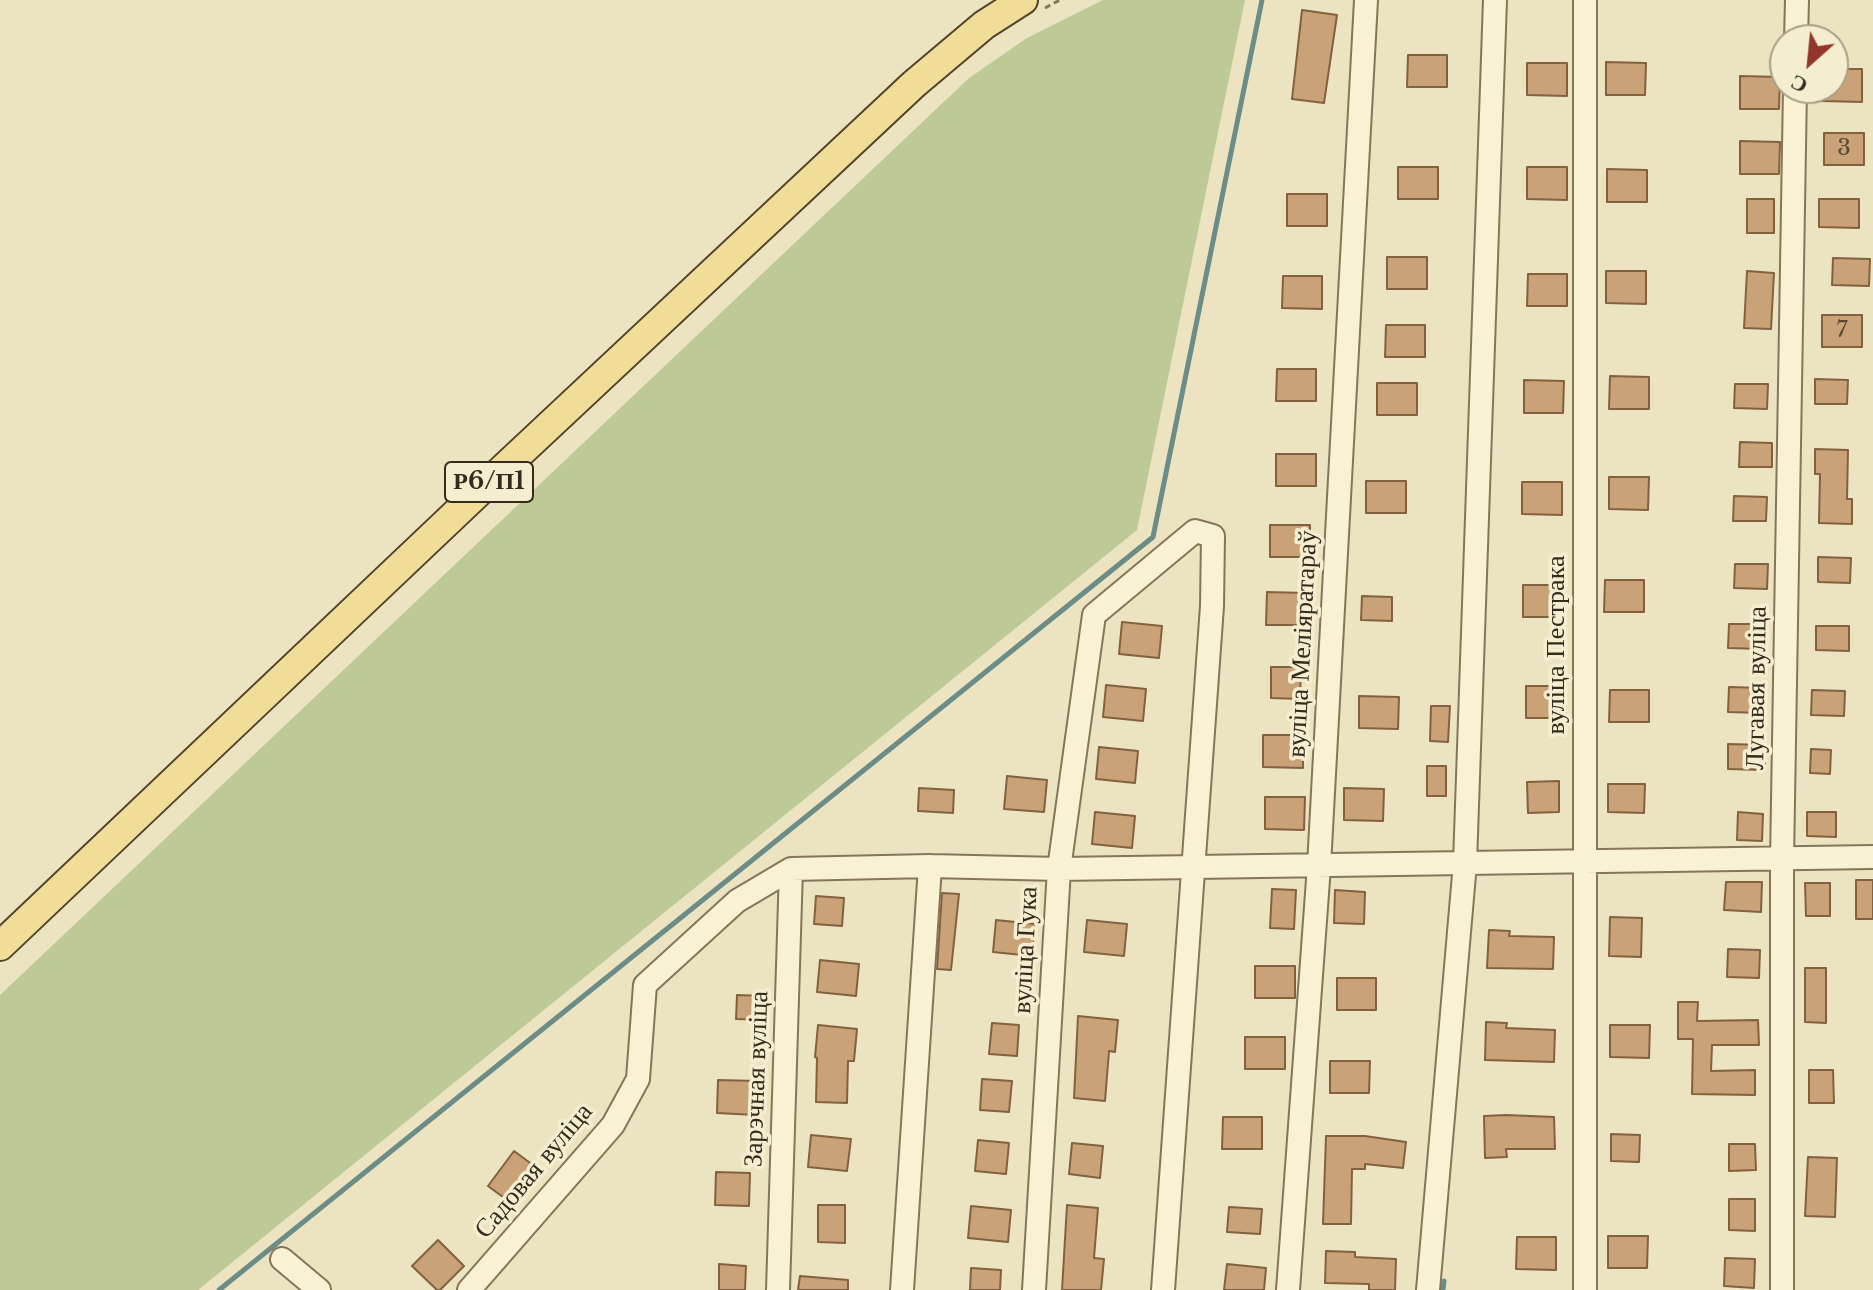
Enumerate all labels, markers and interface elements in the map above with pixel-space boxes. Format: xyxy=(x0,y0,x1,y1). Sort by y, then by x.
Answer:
north arrow xyxy=(1769,24,1849,104)
text: С xyxy=(1786,68,1812,100)
house number: 3 xyxy=(1837,136,1851,162)
house number: 7 xyxy=(1836,318,1848,344)
road number: Р6/П1 xyxy=(445,462,533,502)
street label: вуліца Меліяратараў xyxy=(1281,530,1325,758)
street label: вуліца Пестрака xyxy=(1541,556,1573,734)
street label: Лугавая вуліца xyxy=(1740,606,1774,770)
street label: вуліца Гука xyxy=(1007,886,1045,1014)
street label: Зарэчная вуліца xyxy=(738,990,776,1168)
street label: Садовая вуліца xyxy=(468,1097,600,1245)

